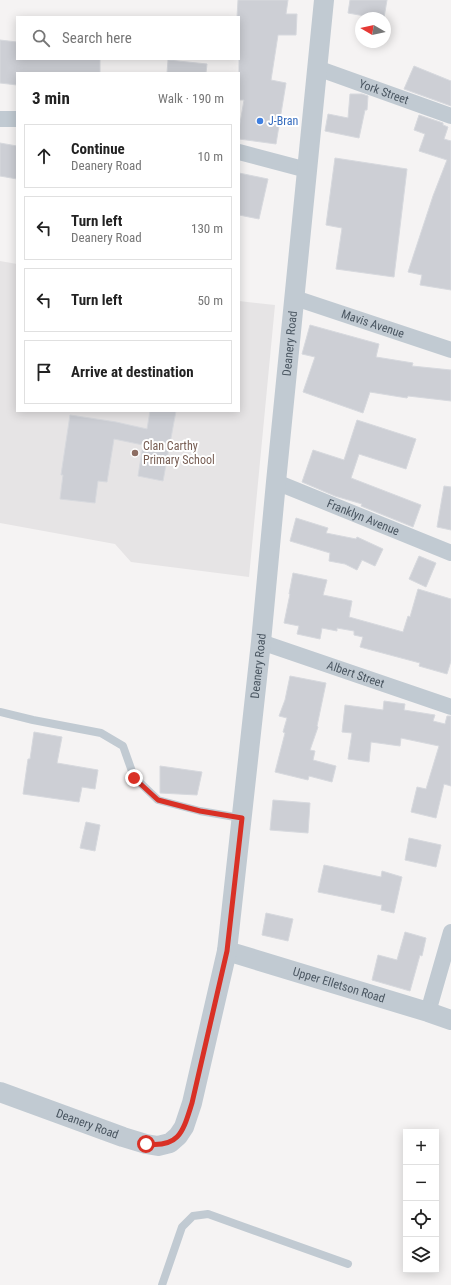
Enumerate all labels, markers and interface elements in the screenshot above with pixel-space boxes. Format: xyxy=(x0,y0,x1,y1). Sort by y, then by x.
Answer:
north arrow xyxy=(355,12,391,48)
search box xyxy=(16,16,240,60)
icon: search xyxy=(30,27,52,49)
text: Search here xyxy=(62,29,132,47)
street label: York Street xyxy=(357,77,411,107)
text: 3 min xyxy=(32,88,70,108)
text: Walk · 190 m xyxy=(158,91,224,106)
place label: J-Bran xyxy=(268,114,298,128)
marker: J-Bran xyxy=(255,116,265,126)
text: Continue xyxy=(71,140,125,158)
icon: ahead xyxy=(33,145,55,167)
text: 10 m xyxy=(197,149,223,164)
text: Deanery Road xyxy=(71,158,142,173)
text: Turn left xyxy=(71,212,122,230)
icon: left xyxy=(33,217,55,239)
text: 130 m xyxy=(191,221,223,236)
text: Deanery Road xyxy=(71,230,142,245)
icon: left xyxy=(33,289,55,311)
text: Turn left xyxy=(71,291,122,309)
text: 50 m xyxy=(197,293,223,308)
street label: Mavis Avenue xyxy=(340,307,406,341)
street label: Deanery Road xyxy=(280,310,300,377)
icon: arrive xyxy=(33,361,55,383)
text: Arrive at destination xyxy=(71,363,194,381)
place label: Clan Carthy Primary School xyxy=(143,439,215,467)
marker: Clan Carthy Primary School xyxy=(130,448,140,458)
street label: Franklyn Avenue xyxy=(325,496,402,538)
street label: Deanery Road xyxy=(248,633,269,699)
street label: Albert Street xyxy=(325,658,387,691)
route end xyxy=(125,769,143,787)
street label: Upper Elletson Road xyxy=(291,964,387,1006)
street label: Deanery Road xyxy=(54,1106,120,1142)
map controls xyxy=(403,1129,439,1273)
button: + xyxy=(403,1129,439,1165)
route start xyxy=(137,1135,155,1153)
button: − xyxy=(403,1165,439,1201)
button: locate xyxy=(403,1201,439,1237)
button: layers xyxy=(403,1237,439,1273)

